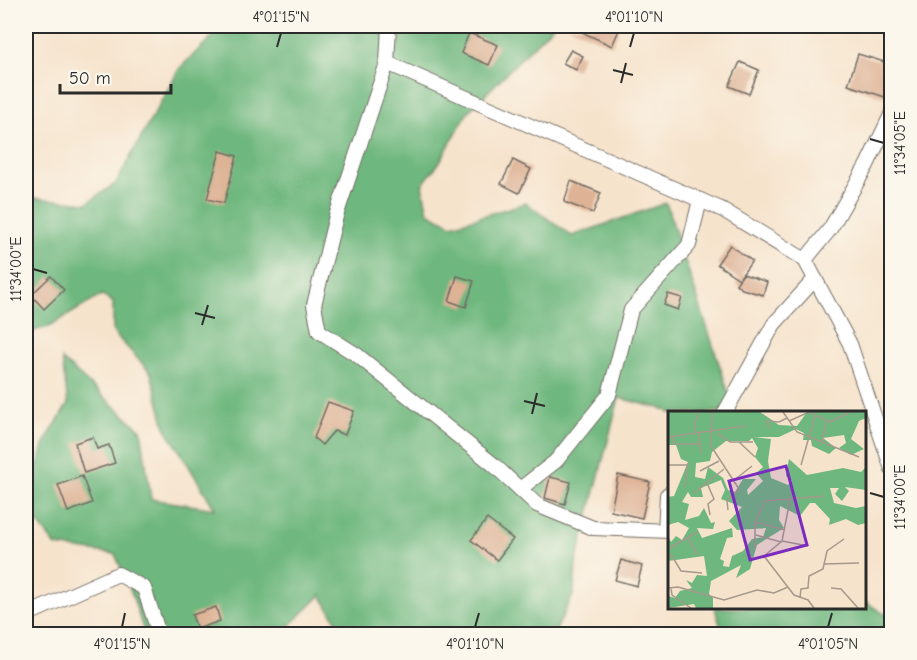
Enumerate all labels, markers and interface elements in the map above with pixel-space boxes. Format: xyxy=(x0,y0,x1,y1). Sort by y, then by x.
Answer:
text: 4°01'15"N xyxy=(252,8,310,26)
text: 4°01'10"N xyxy=(605,8,663,26)
scale bar xyxy=(60,57,171,95)
text: 50 m xyxy=(69,68,111,89)
text: 11°34'05"E xyxy=(891,111,909,175)
text: 11°34'00"E xyxy=(7,237,25,301)
inset map xyxy=(668,411,866,609)
text: 11°34'00"E xyxy=(891,465,909,529)
text: 4°01'15"N xyxy=(93,635,151,653)
text: 4°01'10"N xyxy=(446,635,504,653)
text: 4°01'05"N xyxy=(798,635,858,653)

